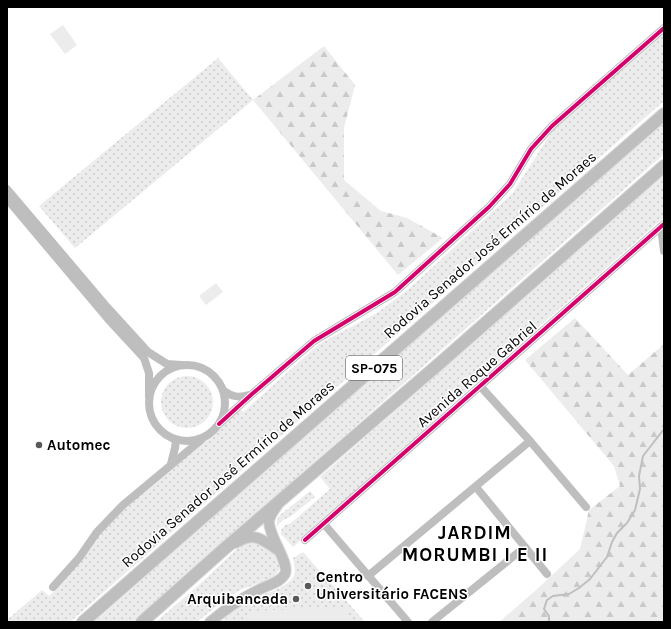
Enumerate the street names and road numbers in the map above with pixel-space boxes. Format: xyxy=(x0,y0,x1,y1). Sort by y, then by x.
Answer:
street label: Rodovia Senador José Ermírio de Moraes xyxy=(380,148,600,342)
street label: Avenida Roque Gabriel xyxy=(413,317,541,431)
road number: SP-075 xyxy=(346,356,402,380)
street label: Rodovia Senador José Ermírio de Moraes xyxy=(118,377,338,571)

